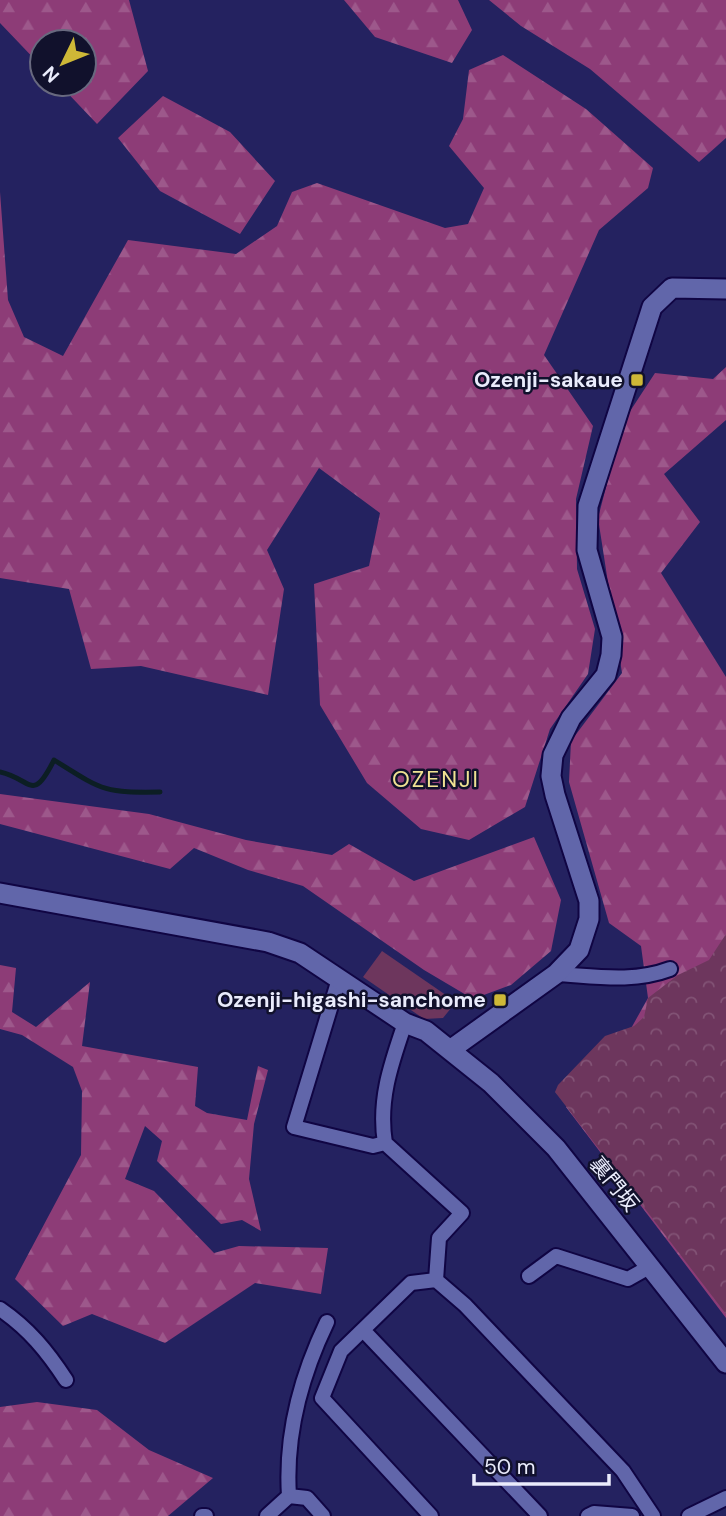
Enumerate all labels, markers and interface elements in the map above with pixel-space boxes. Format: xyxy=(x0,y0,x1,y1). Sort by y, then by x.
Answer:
north arrow xyxy=(28,28,98,98)
text: N xyxy=(37,61,65,88)
place label: Ozenji-sakaue xyxy=(474,366,623,394)
marker: Ozenji-sakaue xyxy=(629,372,645,388)
district label: OZENJI xyxy=(392,764,480,794)
place label: Ozenji-higashi-sanchome xyxy=(217,986,486,1014)
marker: Ozenji-higashi-sanchome xyxy=(492,992,508,1008)
street label: 裏門坂 xyxy=(583,1151,645,1217)
scale bar xyxy=(474,1442,609,1486)
text: 50 m xyxy=(484,1453,535,1481)

